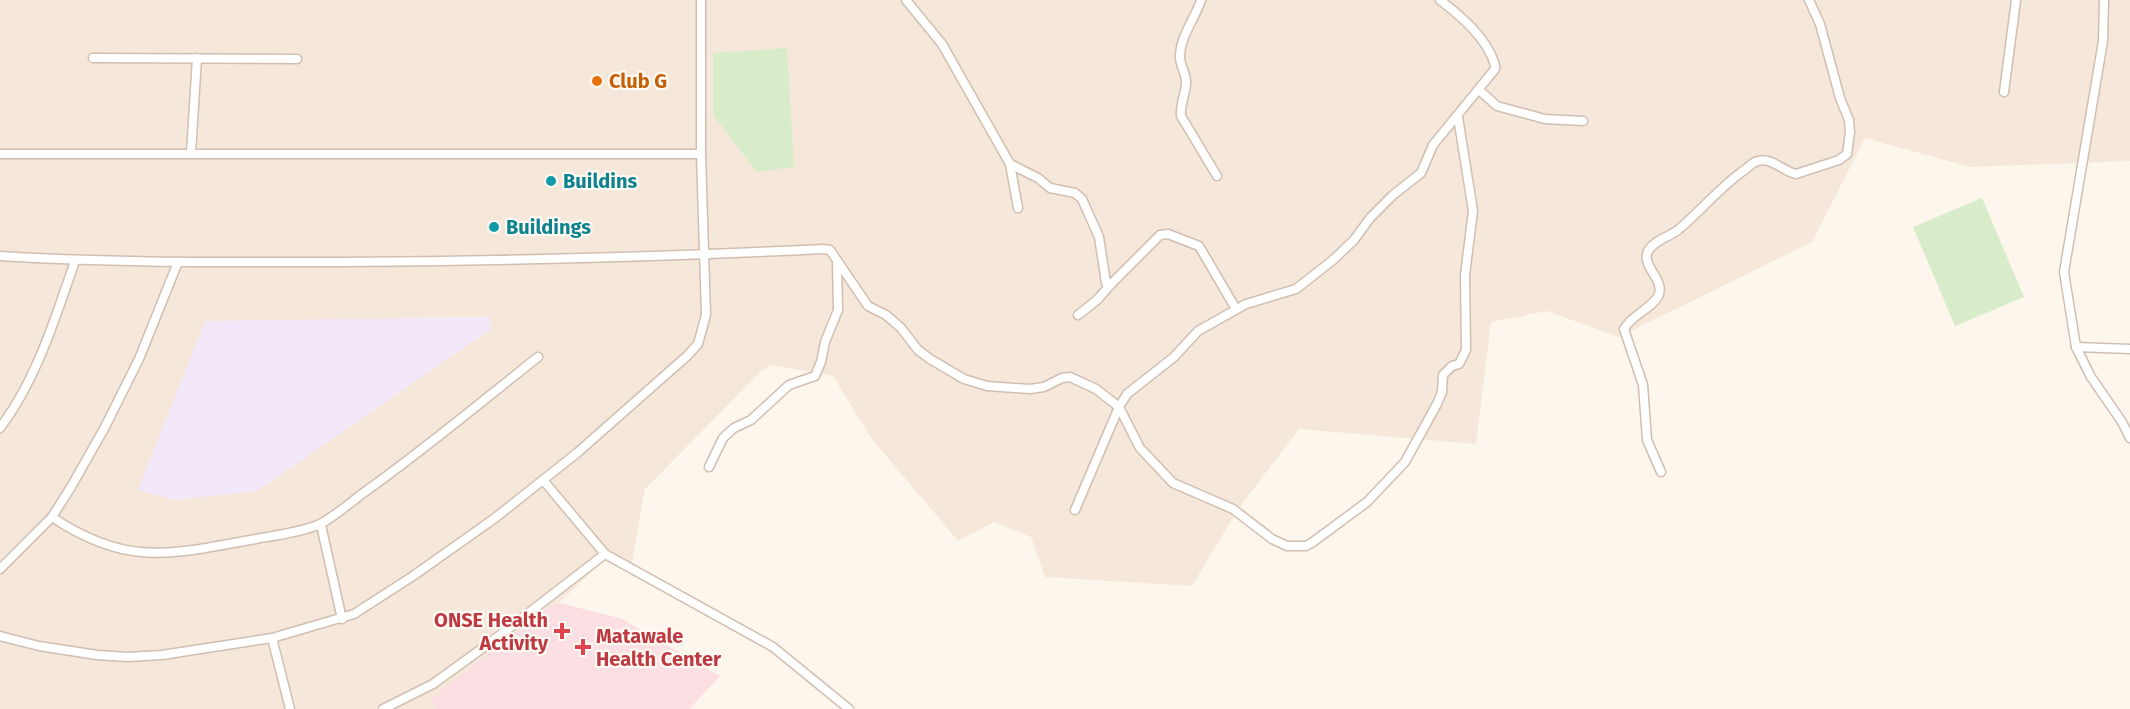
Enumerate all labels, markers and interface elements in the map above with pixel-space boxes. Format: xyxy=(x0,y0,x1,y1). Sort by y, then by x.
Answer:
place label: Club G xyxy=(609,69,667,93)
marker: Club G xyxy=(590,74,604,88)
place label: Buildins xyxy=(563,169,637,193)
marker: Buildins xyxy=(544,174,558,188)
place label: Buildings xyxy=(506,215,591,239)
marker: Buildings xyxy=(487,220,501,234)
place label: ONSE Health Activity xyxy=(434,608,549,655)
marker: ONSE Health Activity xyxy=(553,622,571,640)
place label: Matawale Health Center xyxy=(596,624,722,671)
marker: Matawale Health Center xyxy=(574,638,592,656)

